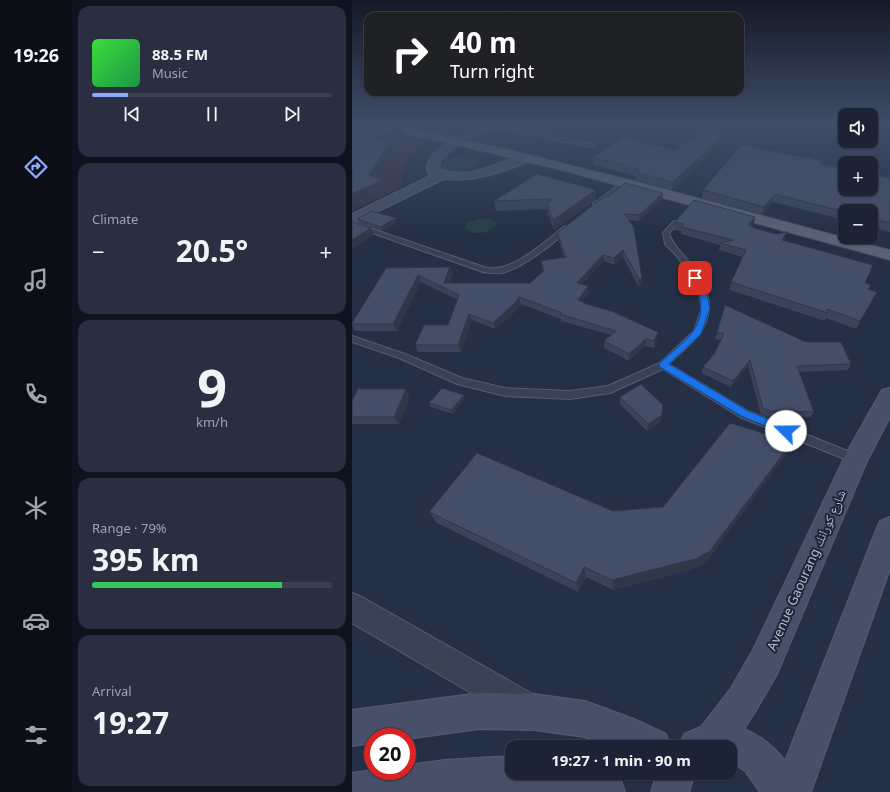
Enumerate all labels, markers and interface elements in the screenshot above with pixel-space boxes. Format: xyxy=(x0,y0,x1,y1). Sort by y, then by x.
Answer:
text: 40 m xyxy=(450,23,517,61)
icon: right xyxy=(384,28,436,80)
text: 19:26 xyxy=(13,43,59,67)
text: 88.5 FM xyxy=(152,44,208,64)
text: Turn right xyxy=(450,59,534,83)
text: Music xyxy=(152,64,188,82)
icon: previous xyxy=(121,103,143,125)
icon: pause xyxy=(201,103,223,125)
icon: next xyxy=(281,103,303,125)
map controls xyxy=(838,108,878,244)
button: sound xyxy=(838,108,878,148)
icon: directions xyxy=(22,153,50,181)
button: + xyxy=(838,156,878,196)
button: − xyxy=(838,204,878,244)
text: Climate xyxy=(92,210,138,228)
text: 20.5° xyxy=(176,230,248,271)
text: − xyxy=(92,236,105,266)
text: + xyxy=(319,236,332,266)
pin xyxy=(678,261,712,295)
icon: music xyxy=(22,266,50,294)
icon: arrive xyxy=(684,267,706,289)
text: 9 xyxy=(197,351,227,422)
icon: phone xyxy=(22,380,50,408)
position arrow xyxy=(765,410,807,452)
text: km/h xyxy=(196,413,228,431)
street label: Avenue Gaourang شارع كورانك xyxy=(762,487,851,654)
icon: climate xyxy=(22,494,50,522)
text: Range · 79% xyxy=(92,519,167,537)
text: 395 km xyxy=(92,539,199,580)
icon: car xyxy=(22,607,50,635)
text: Arrival xyxy=(92,682,132,700)
text: 19:27 xyxy=(92,702,169,743)
icon: filters xyxy=(22,721,50,749)
speed limit sign: 20 xyxy=(364,728,416,780)
text: 19:27 · 1 min · 90 m xyxy=(551,750,691,770)

